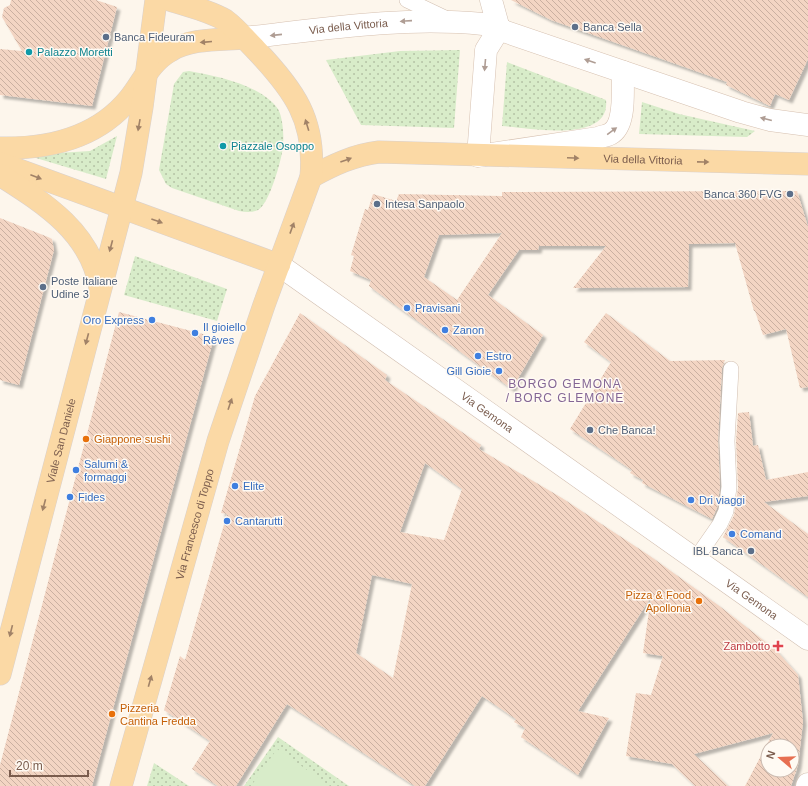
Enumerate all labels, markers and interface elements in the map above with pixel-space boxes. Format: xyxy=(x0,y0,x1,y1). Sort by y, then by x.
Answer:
street label: Via della Vittoria xyxy=(308,17,389,36)
one-way arrow xyxy=(400,18,412,25)
place label: Banca Sella xyxy=(583,21,643,33)
marker: Banca Sella xyxy=(570,22,580,32)
place label: Banca Fideuram xyxy=(114,31,195,43)
one-way arrow xyxy=(270,31,282,38)
marker: Banca Fideuram xyxy=(101,32,111,42)
one-way arrow xyxy=(199,38,212,45)
place label: Palazzo Moretti xyxy=(37,46,113,58)
marker: Palazzo Moretti xyxy=(24,47,34,57)
one-way arrow xyxy=(583,57,595,63)
one-way arrow xyxy=(482,58,489,71)
one-way arrow xyxy=(760,116,772,122)
one-way arrow xyxy=(304,118,310,130)
one-way arrow xyxy=(136,119,142,131)
one-way arrow xyxy=(606,127,617,135)
place label: Piazzale Osoppo xyxy=(231,140,314,152)
marker: Piazzale Osoppo xyxy=(218,141,228,151)
street label: Via della Vittoria xyxy=(603,152,684,167)
one-way arrow xyxy=(567,155,579,162)
one-way arrow xyxy=(340,156,352,162)
one-way arrow xyxy=(697,159,710,165)
one-way arrow xyxy=(31,174,43,180)
place label: Banca 360 FVG xyxy=(704,188,782,200)
marker: Banca 360 FVG xyxy=(785,189,795,199)
place label: Intesa Sanpaolo xyxy=(385,198,465,210)
marker: Intesa Sanpaolo xyxy=(372,199,382,209)
one-way arrow xyxy=(152,219,164,225)
one-way arrow xyxy=(290,222,296,234)
one-way arrow xyxy=(108,240,114,252)
place label: Poste Italiane Udine 3 xyxy=(51,275,118,300)
marker: Poste Italiane Udine 3 xyxy=(38,282,48,292)
place label: Pravisani xyxy=(415,302,460,314)
marker: Pravisani xyxy=(402,303,412,313)
place label: Oro Express xyxy=(83,314,144,326)
marker: Oro Express xyxy=(147,315,157,325)
place label: Il gioiello Rêves xyxy=(203,321,246,346)
place label: Zanon xyxy=(453,324,484,336)
marker: Zanon xyxy=(440,325,450,335)
marker: Il gioiello Rêves xyxy=(190,328,200,338)
one-way arrow xyxy=(84,333,90,345)
place label: Estro xyxy=(486,350,512,362)
marker: Estro xyxy=(473,351,483,361)
place label: Gill Gioie xyxy=(446,365,491,377)
marker: Gill Gioie xyxy=(494,366,504,376)
district label: BORGO GEMONA / BORC GLEMONE xyxy=(506,377,624,405)
street label: Via Gemona xyxy=(459,390,516,435)
street label: Viale San Daniele xyxy=(44,397,78,485)
one-way arrow xyxy=(228,397,234,409)
place label: Che Banca! xyxy=(598,424,655,436)
marker: Che Banca! xyxy=(585,425,595,435)
place label: Giappone sushi xyxy=(94,433,170,445)
marker: Giappone sushi xyxy=(81,434,91,444)
place label: Salumi & formaggi xyxy=(84,458,129,483)
marker: Salumi & formaggi xyxy=(71,465,81,475)
street label: Via Francesco di Toppo xyxy=(173,467,216,581)
place label: Elite xyxy=(243,480,264,492)
marker: Elite xyxy=(230,481,240,491)
place label: Fides xyxy=(78,491,105,503)
marker: Fides xyxy=(65,492,75,502)
place label: Dri viaggi xyxy=(699,494,745,506)
marker: Dri viaggi xyxy=(686,495,696,505)
one-way arrow xyxy=(40,499,46,512)
place label: Cantarutti xyxy=(235,515,283,527)
marker: Cantarutti xyxy=(222,516,232,526)
place label: Comand xyxy=(740,528,782,540)
marker: Comand xyxy=(727,529,737,539)
place label: IBL Banca xyxy=(693,545,744,557)
marker: IBL Banca xyxy=(746,546,756,556)
street label: Via Gemona xyxy=(723,577,781,622)
place label: Pizza & Food Apollonia xyxy=(626,589,692,614)
marker: Pizza & Food Apollonia xyxy=(694,596,704,606)
one-way arrow xyxy=(8,626,14,638)
place label: Zambotto xyxy=(724,640,770,652)
marker: Zambotto xyxy=(773,641,783,651)
one-way arrow xyxy=(147,675,153,687)
place label: Pizzeria Cantina Fredda xyxy=(120,702,197,727)
marker: Pizzeria Cantina Fredda xyxy=(107,709,117,719)
north arrow xyxy=(760,738,800,778)
text: N xyxy=(764,749,778,760)
scale bar xyxy=(10,752,88,778)
text: 20 m xyxy=(16,759,43,773)

